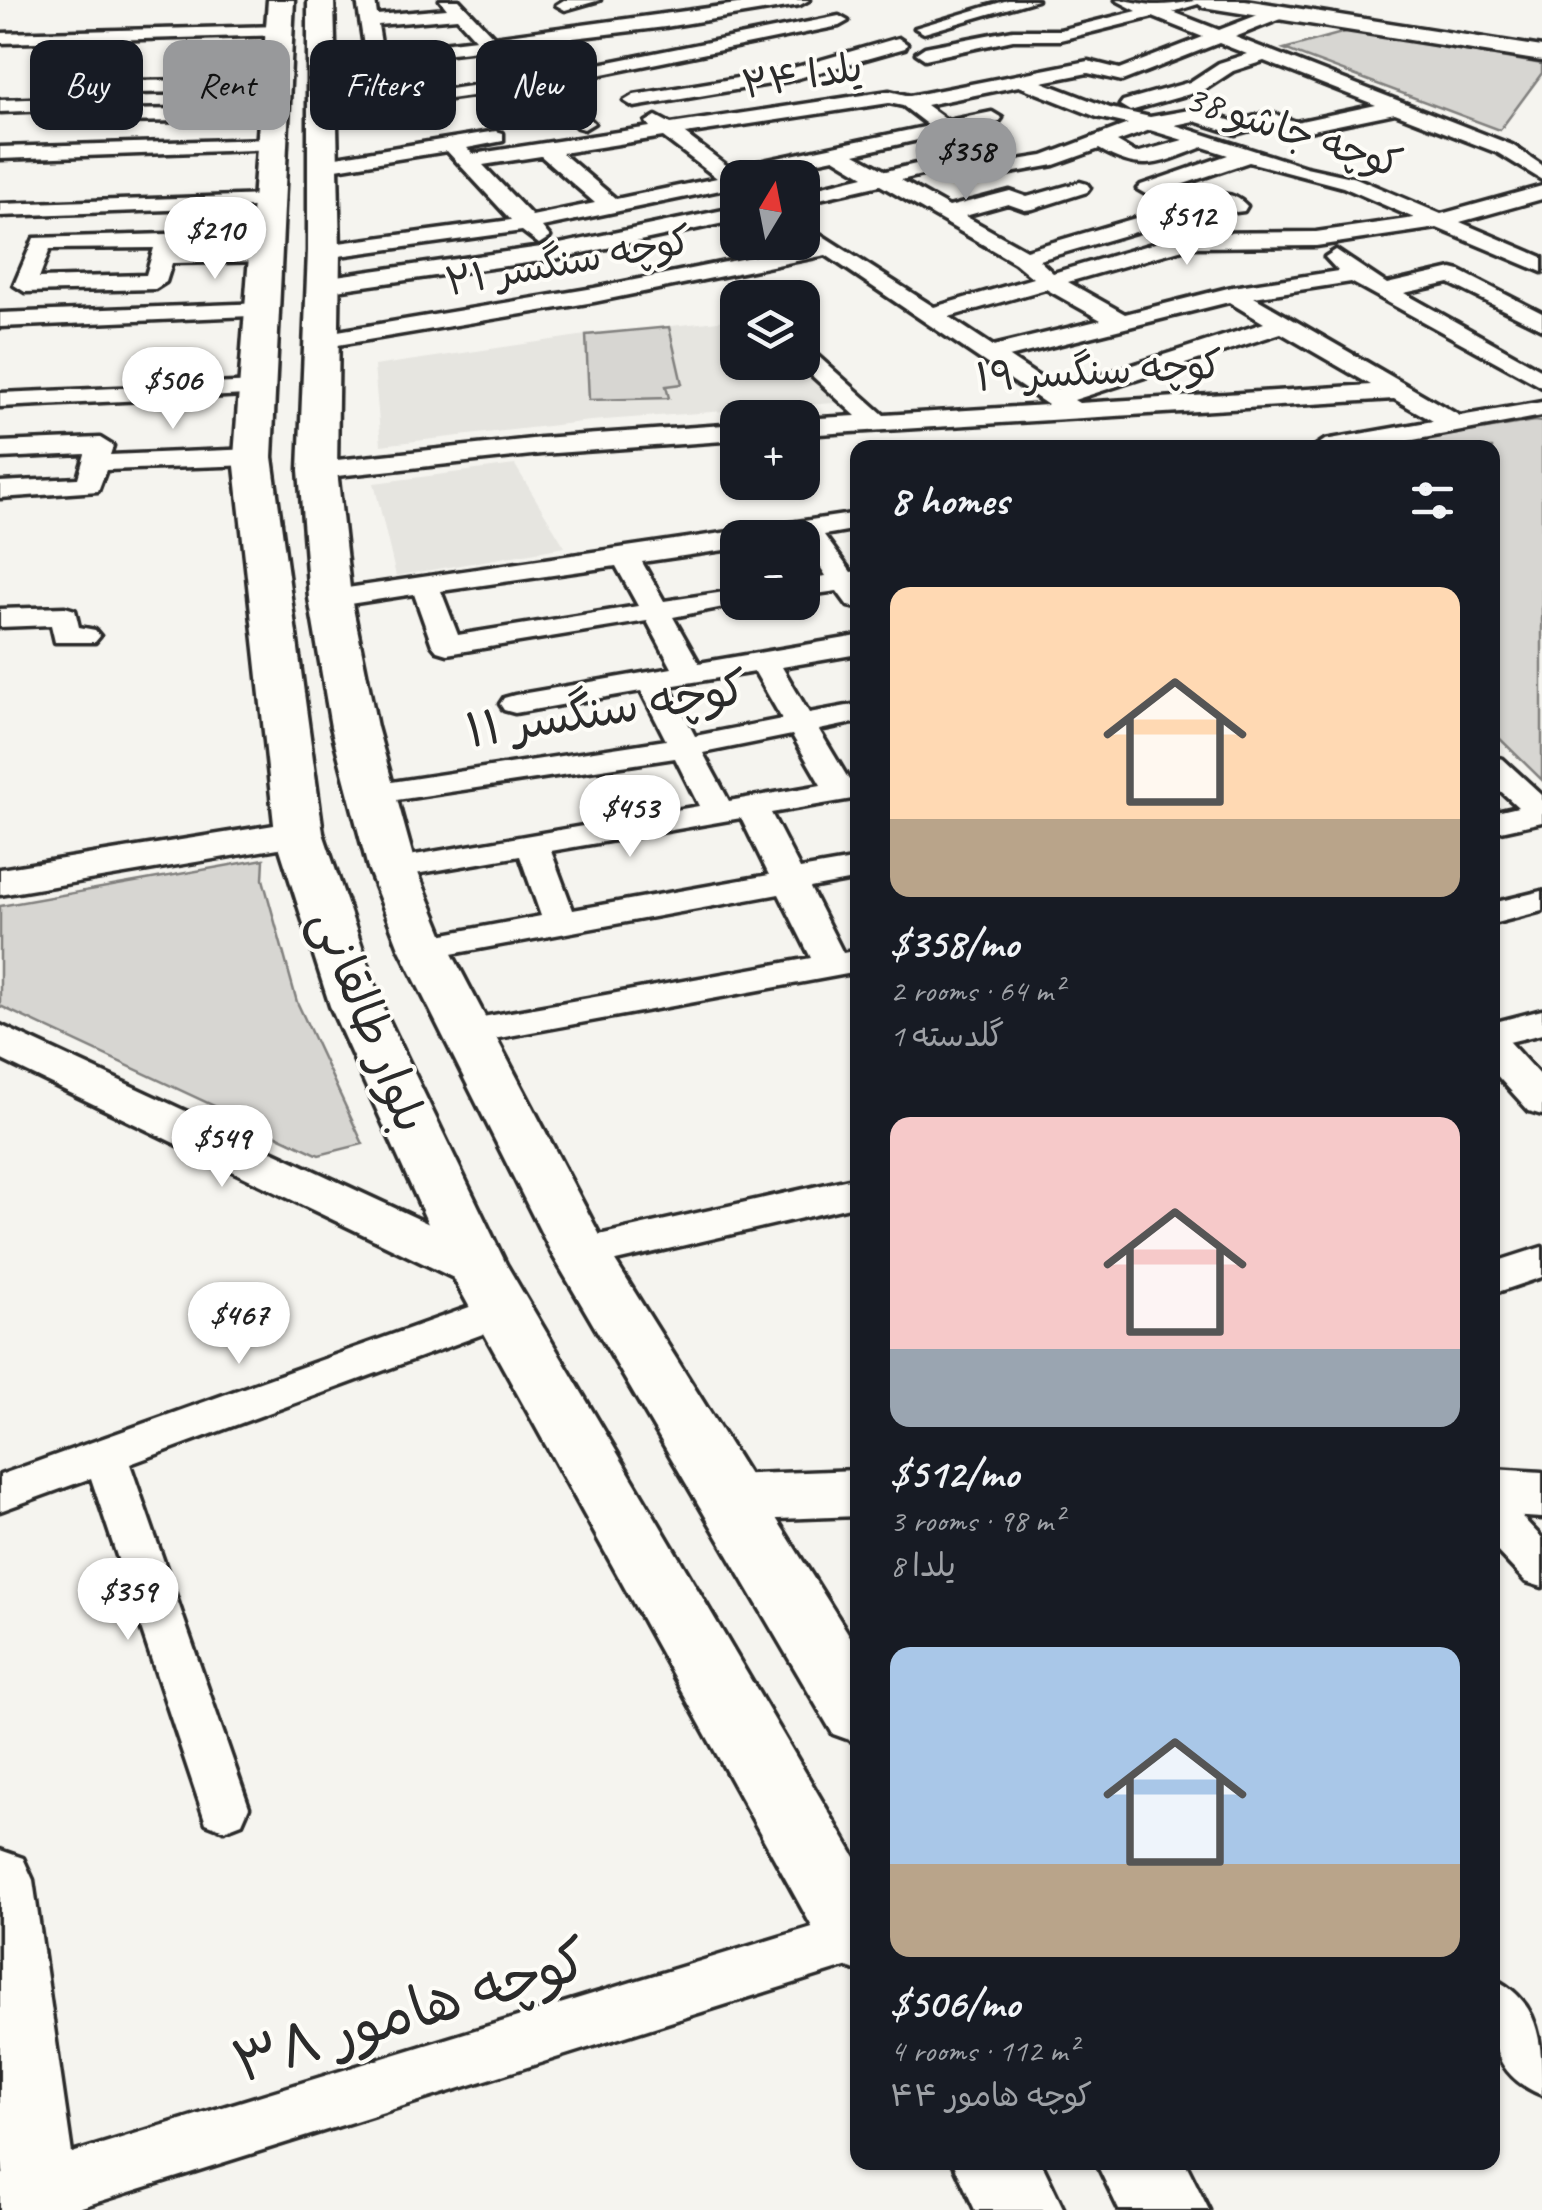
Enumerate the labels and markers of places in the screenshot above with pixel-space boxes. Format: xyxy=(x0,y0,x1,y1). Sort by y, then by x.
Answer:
pin: $358 xyxy=(907,118,1025,203)
pin: $512 xyxy=(1128,183,1246,268)
pin: $210 xyxy=(156,197,274,282)
pin: $506 xyxy=(114,347,232,432)
pin: $453 xyxy=(571,775,689,860)
pin: $549 xyxy=(163,1105,281,1190)
pin: $467 xyxy=(180,1282,298,1367)
pin: $359 xyxy=(69,1558,187,1643)

